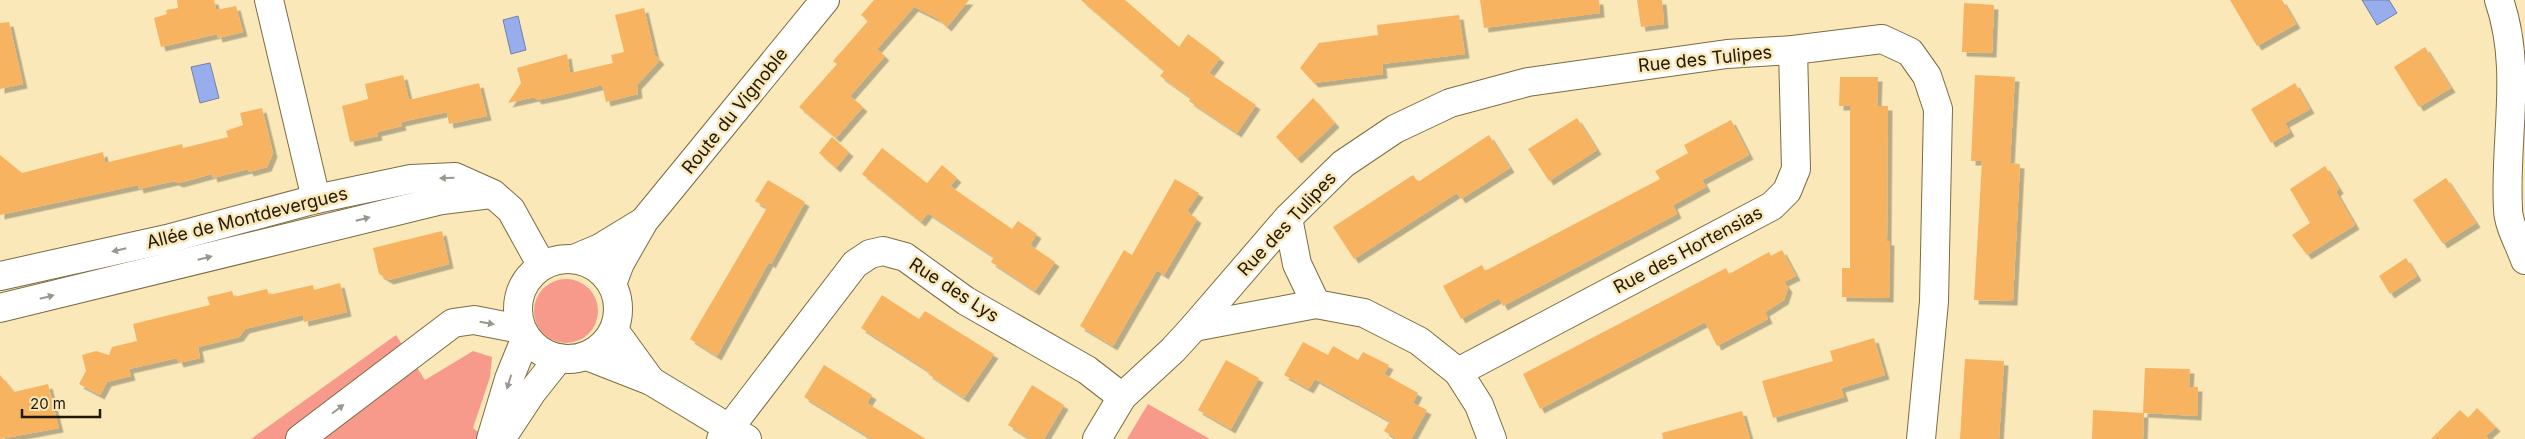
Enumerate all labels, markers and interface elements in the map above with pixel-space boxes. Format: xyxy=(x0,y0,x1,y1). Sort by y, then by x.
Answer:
street label: Rue des Tulipes xyxy=(1637,41,1773,76)
street label: Route du Vignoble xyxy=(677,44,792,178)
street label: Rue des Tulipes xyxy=(1233,167,1340,280)
one-way arrow xyxy=(439,174,455,182)
street label: Allée de Montdevergues xyxy=(144,182,350,253)
street label: Rue des Hortensias xyxy=(1610,201,1766,298)
one-way arrow xyxy=(355,215,370,223)
one-way arrow xyxy=(111,246,126,254)
street label: Rue des Lys xyxy=(906,253,1003,326)
one-way arrow xyxy=(198,254,213,262)
one-way arrow xyxy=(40,293,55,301)
one-way arrow xyxy=(479,319,495,327)
one-way arrow xyxy=(504,375,512,390)
scale bar xyxy=(22,386,100,418)
text: 20 m xyxy=(30,394,66,413)
one-way arrow xyxy=(331,404,344,415)

